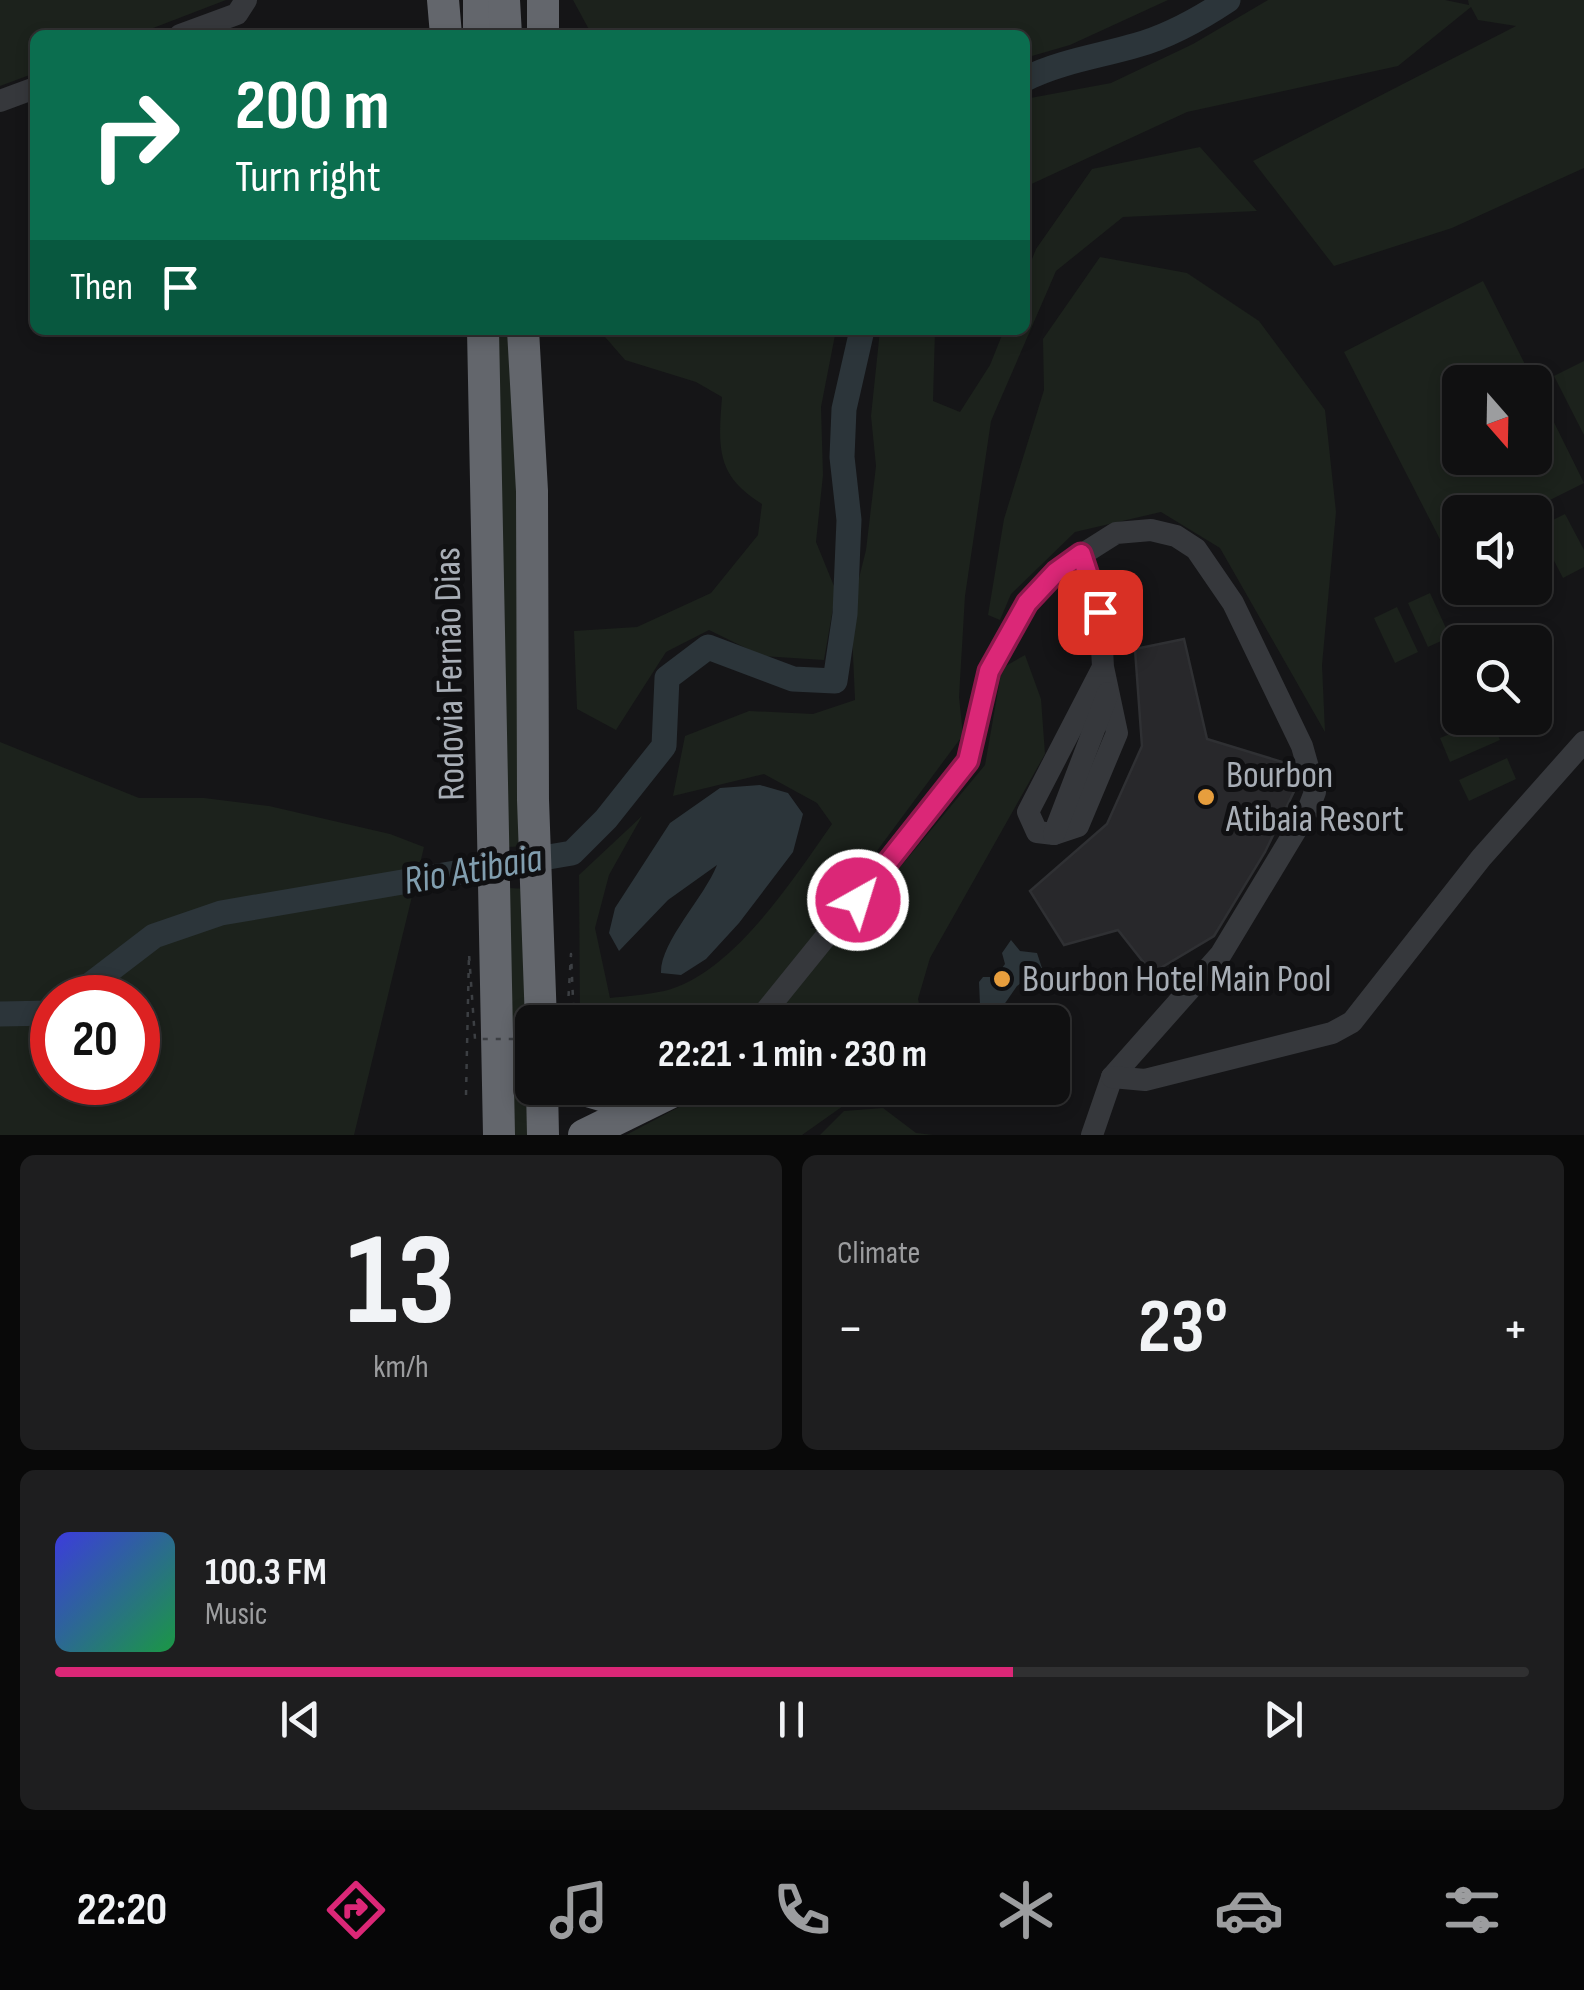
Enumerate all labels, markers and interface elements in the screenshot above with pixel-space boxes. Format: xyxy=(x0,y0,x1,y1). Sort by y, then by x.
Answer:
text: 200 m xyxy=(235,65,390,149)
icon: right xyxy=(70,70,200,200)
text: Turn right xyxy=(235,150,381,205)
icon: arrive xyxy=(153,260,208,315)
text: Then xyxy=(70,265,133,310)
north arrow xyxy=(1442,365,1552,475)
map controls xyxy=(1442,365,1552,735)
button: sound xyxy=(1442,495,1552,605)
street label: Rodovia Fernão Dias xyxy=(425,547,475,801)
pin xyxy=(1058,570,1143,655)
icon: arrive xyxy=(1073,585,1128,640)
button: search xyxy=(1442,625,1552,735)
place label: Bourbon Atibaia Resort xyxy=(1225,753,1404,842)
marker: Bourbon Atibaia Resort xyxy=(1195,786,1217,808)
water label: Rio Atibaia xyxy=(400,834,546,906)
position arrow xyxy=(806,848,910,952)
place label: Bourbon Hotel Main Pool xyxy=(1022,957,1331,1002)
marker: Bourbon Hotel Main Pool xyxy=(991,968,1013,990)
speed limit sign: 20 xyxy=(30,975,160,1105)
text: 22:21 · 1 min · 230 m xyxy=(658,1032,927,1077)
text: 13 xyxy=(346,1205,456,1361)
text: Climate xyxy=(837,1234,920,1273)
text: 23° xyxy=(1138,1283,1228,1374)
text: − xyxy=(837,1296,864,1363)
text: + xyxy=(1502,1296,1529,1363)
text: km/h xyxy=(373,1348,429,1387)
text: 100.3 FM xyxy=(205,1550,327,1595)
text: Music xyxy=(205,1595,268,1634)
icon: previous xyxy=(273,1692,328,1747)
icon: pause xyxy=(764,1692,819,1747)
icon: next xyxy=(1256,1692,1311,1747)
icon: directions xyxy=(321,1875,391,1945)
icon: music xyxy=(544,1875,614,1945)
icon: phone xyxy=(767,1875,837,1945)
icon: climate xyxy=(991,1875,1061,1945)
icon: car xyxy=(1214,1875,1284,1945)
icon: filters xyxy=(1437,1875,1507,1945)
text: 22:20 xyxy=(77,1883,167,1938)

